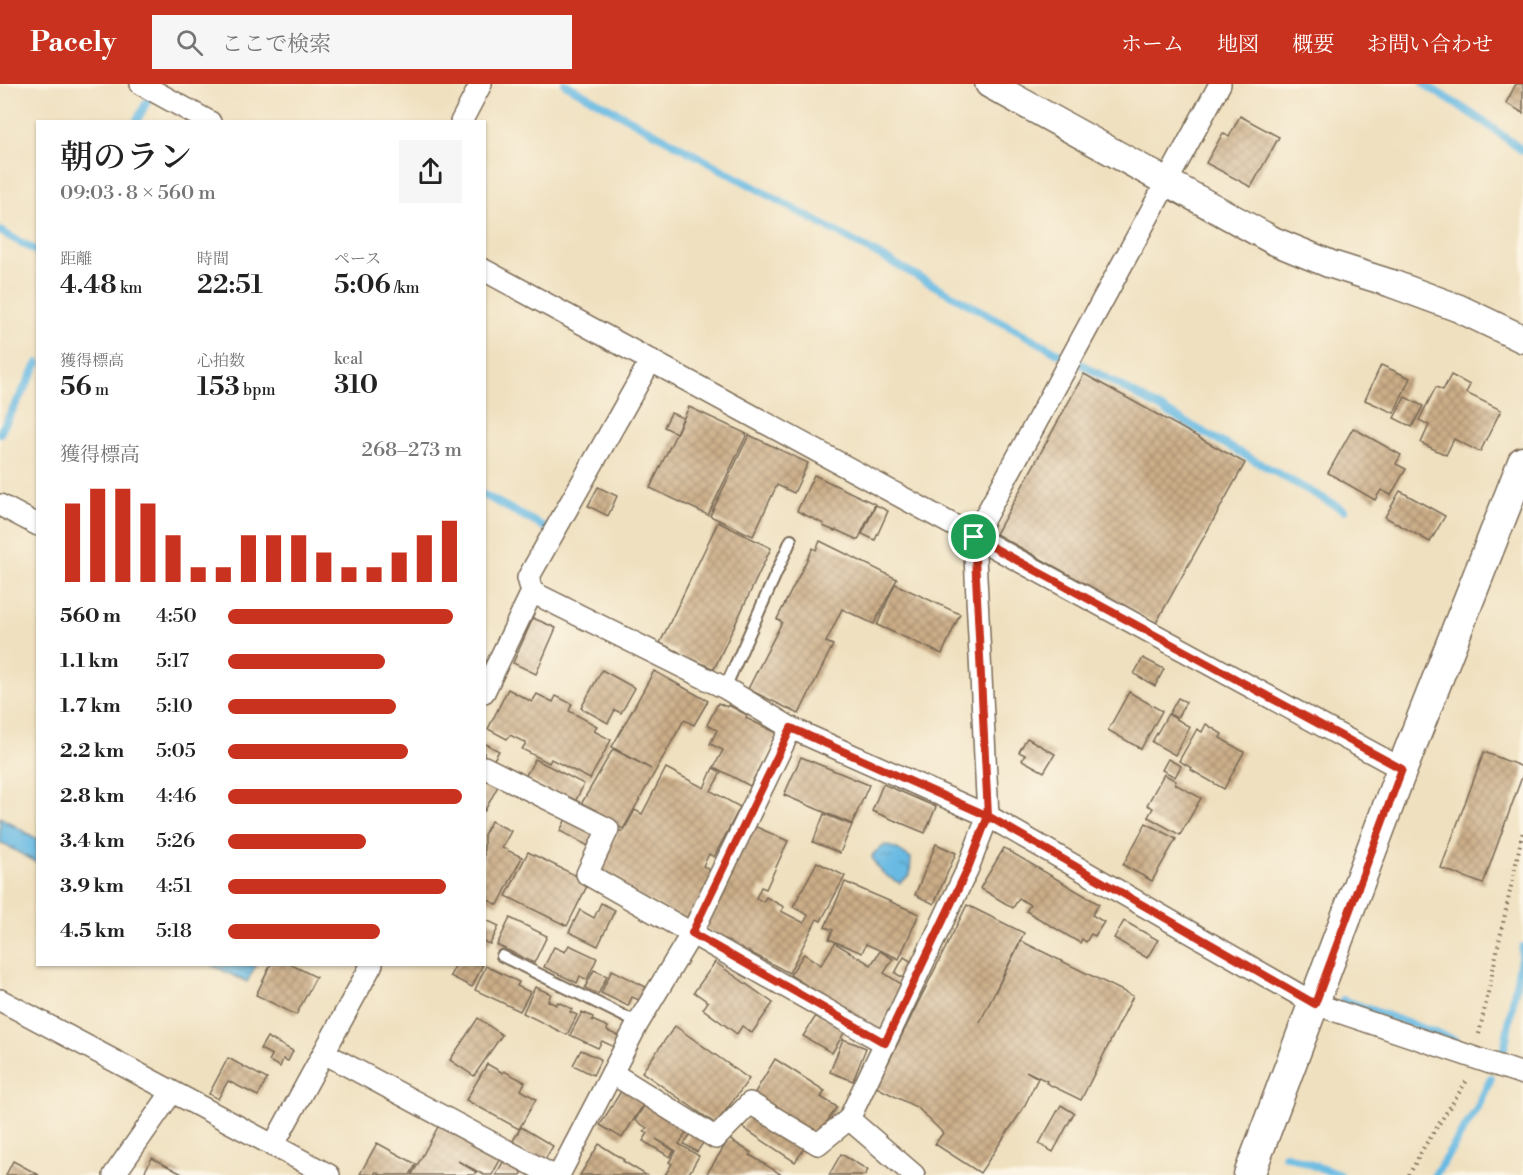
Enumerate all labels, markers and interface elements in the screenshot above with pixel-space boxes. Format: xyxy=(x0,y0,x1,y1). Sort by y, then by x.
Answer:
search box xyxy=(152,15,572,69)
text: Pacely xyxy=(30,25,116,60)
icon: search xyxy=(173,26,206,59)
text: ここで検索 xyxy=(221,31,331,58)
text: ホーム xyxy=(1121,32,1184,58)
text: 地図 xyxy=(1217,32,1259,58)
text: 概要 xyxy=(1292,32,1334,58)
text: お問い合わせ xyxy=(1367,32,1493,58)
text: 朝のラン xyxy=(60,138,192,179)
button: share xyxy=(399,140,462,203)
text: 09:03 · 8 × 560 m xyxy=(60,181,216,206)
text: 距離 xyxy=(60,249,92,269)
text: 時間 xyxy=(197,249,229,269)
text: ペース xyxy=(334,249,381,269)
text: 4.48 xyxy=(60,269,117,301)
text: 22:51 xyxy=(197,269,263,301)
text: 5:06 xyxy=(334,269,391,301)
text: km xyxy=(117,278,142,298)
text: /km xyxy=(391,278,419,298)
text: kcal xyxy=(334,349,363,369)
text: 獲得標高 xyxy=(60,351,124,371)
text: 心拍数 xyxy=(197,351,245,371)
text: 310 xyxy=(334,369,378,401)
text: 56 xyxy=(60,371,92,403)
text: 153 xyxy=(197,371,240,403)
text: m xyxy=(92,380,109,400)
text: bpm xyxy=(240,380,275,400)
text: 268–273 m xyxy=(362,438,462,463)
text: 獲得標高 xyxy=(60,443,140,468)
pin xyxy=(948,511,999,562)
icon: arrive xyxy=(957,520,990,553)
text: 560 m xyxy=(60,604,121,629)
text: 4:50 xyxy=(156,604,197,629)
text: 1.1 km xyxy=(60,649,119,674)
text: 5:17 xyxy=(156,649,189,674)
text: 1.7 km xyxy=(60,694,121,719)
text: 5:10 xyxy=(156,694,193,719)
text: 2.2 km xyxy=(60,739,124,764)
text: 5:05 xyxy=(156,739,196,764)
text: 2.8 km xyxy=(60,784,124,809)
text: 4:46 xyxy=(156,784,196,809)
text: 3.4 km xyxy=(60,829,125,854)
text: 5:26 xyxy=(156,829,195,854)
text: 3.9 km xyxy=(60,874,124,899)
text: 4:51 xyxy=(156,874,192,899)
text: 4.5 km xyxy=(60,919,125,944)
text: 5:18 xyxy=(156,919,192,944)

